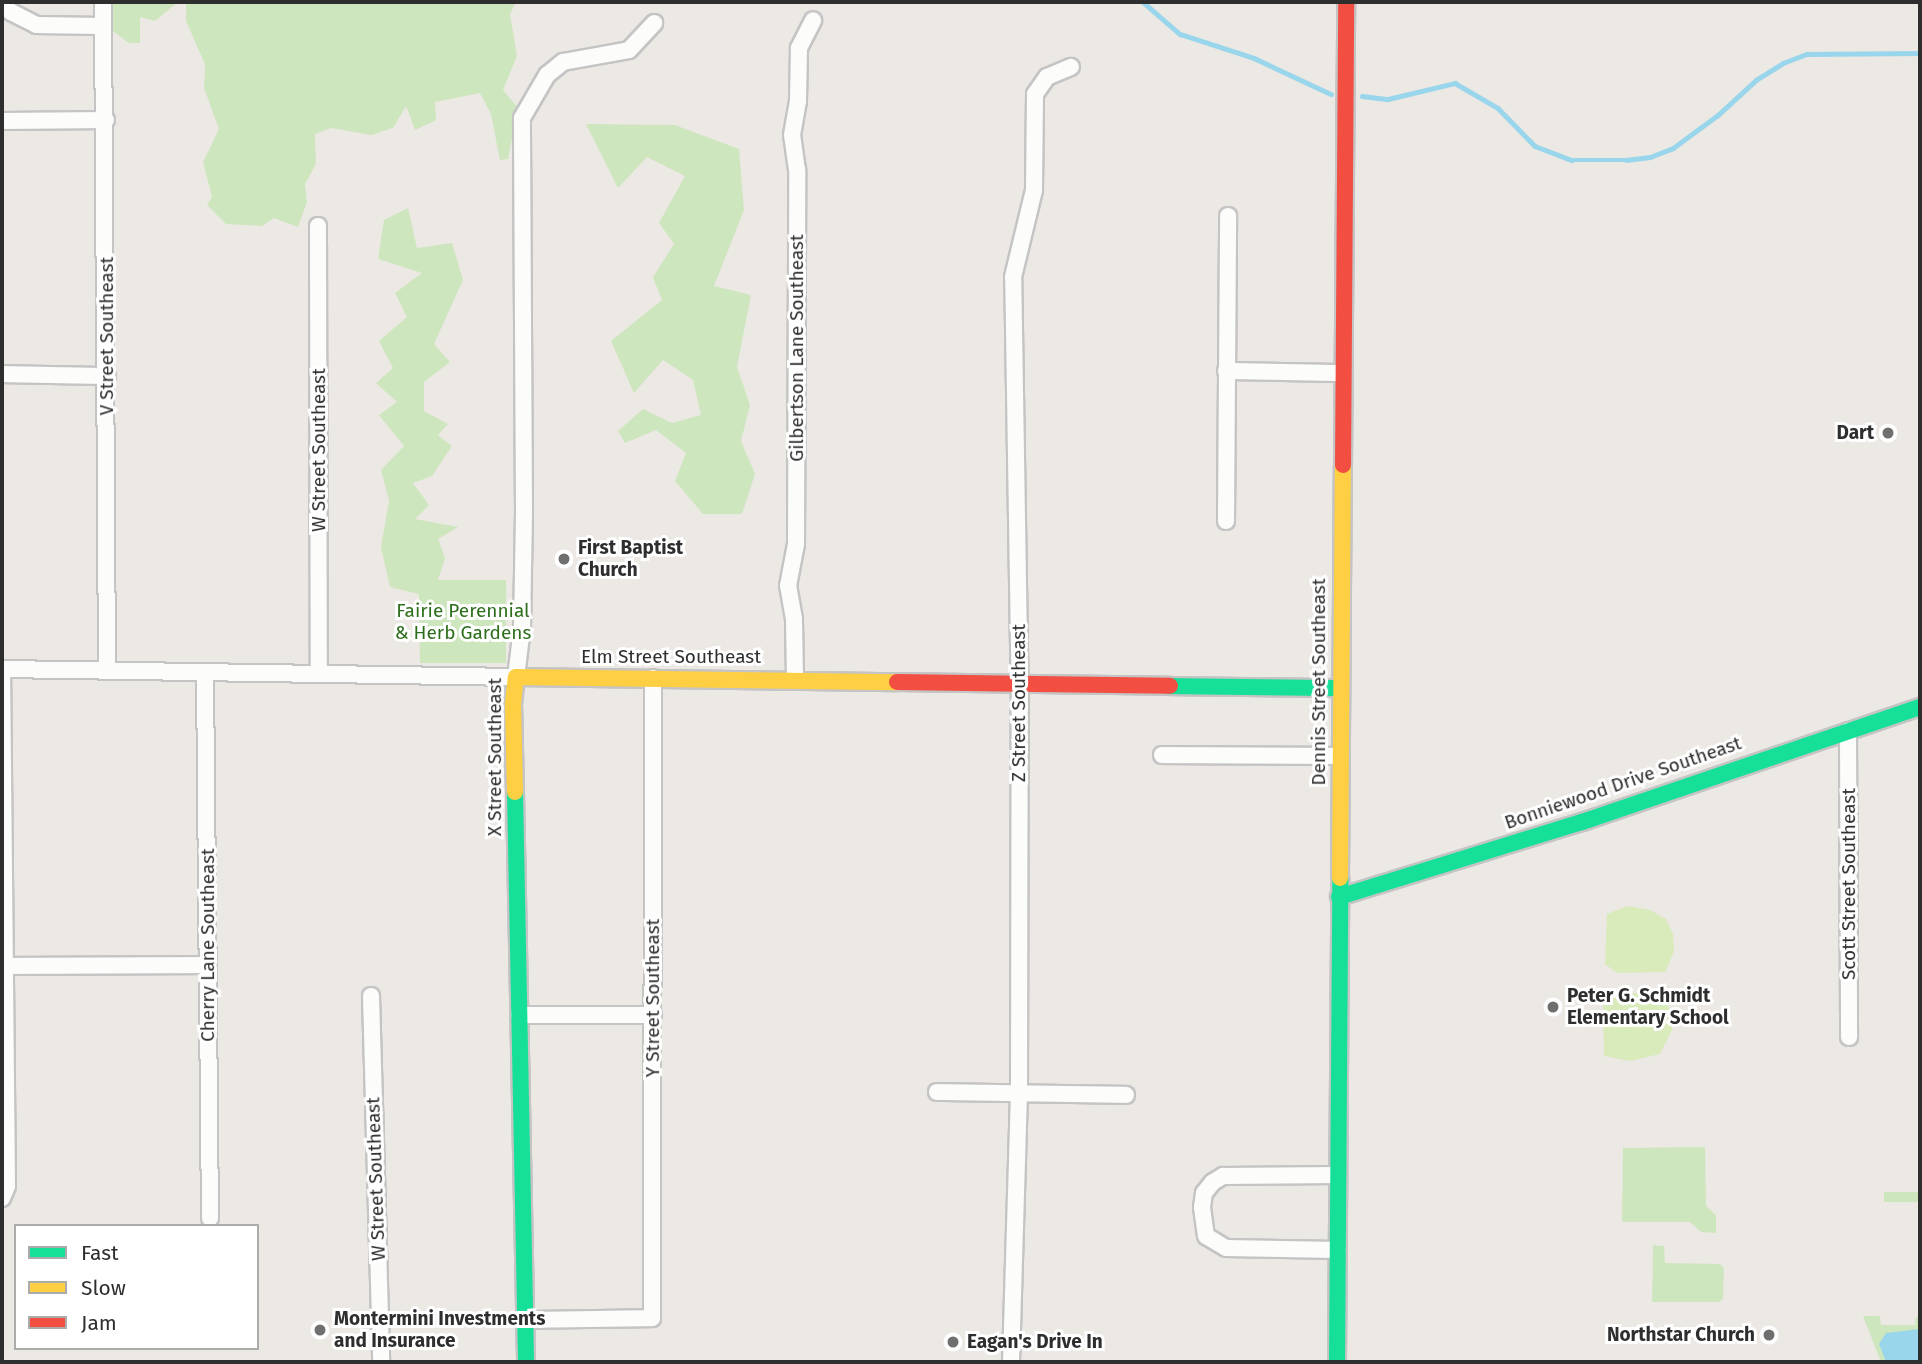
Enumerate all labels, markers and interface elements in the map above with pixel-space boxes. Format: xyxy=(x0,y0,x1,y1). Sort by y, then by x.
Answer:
street label: Gilbertson Lane Southeast xyxy=(786,234,808,462)
street label: V Street Southeast xyxy=(96,257,118,415)
street label: W Street Southeast xyxy=(308,368,330,532)
place label: Dart xyxy=(1836,422,1874,444)
marker: Dart xyxy=(1880,425,1896,441)
place label: First Baptist Church xyxy=(578,537,683,581)
marker: First Baptist Church xyxy=(556,551,572,567)
street label: Dennis Street Southeast xyxy=(1308,578,1330,786)
park label: Fairie Perennial & Herb Gardens xyxy=(395,600,531,644)
street label: Z Street Southeast xyxy=(1008,624,1030,782)
street label: Elm Street Southeast xyxy=(581,646,761,668)
street label: X Street Southeast xyxy=(484,678,506,836)
street label: Bonniewood Drive Southeast xyxy=(1502,732,1744,834)
street label: Scott Street Southeast xyxy=(1838,788,1860,980)
street label: Cherry Lane Southeast xyxy=(197,848,219,1042)
street label: Y Street Southeast xyxy=(642,919,664,1077)
place label: Peter G. Schmidt Elementary School xyxy=(1567,985,1729,1029)
marker: Peter G. Schmidt Elementary School xyxy=(1545,999,1561,1015)
street label: W Street Southeast xyxy=(362,1097,390,1261)
legend xyxy=(14,1224,259,1350)
text: Fast xyxy=(81,1240,119,1266)
text: Slow xyxy=(81,1275,126,1301)
place label: Montermini Investments and Insurance xyxy=(334,1308,545,1352)
text: Jam xyxy=(81,1310,117,1336)
marker: Montermini Investments and Insurance xyxy=(312,1322,328,1338)
place label: Northstar Church xyxy=(1607,1324,1755,1346)
marker: Northstar Church xyxy=(1761,1327,1777,1343)
place label: Eagan's Drive In xyxy=(967,1331,1103,1353)
marker: Eagan's Drive In xyxy=(945,1334,961,1350)

